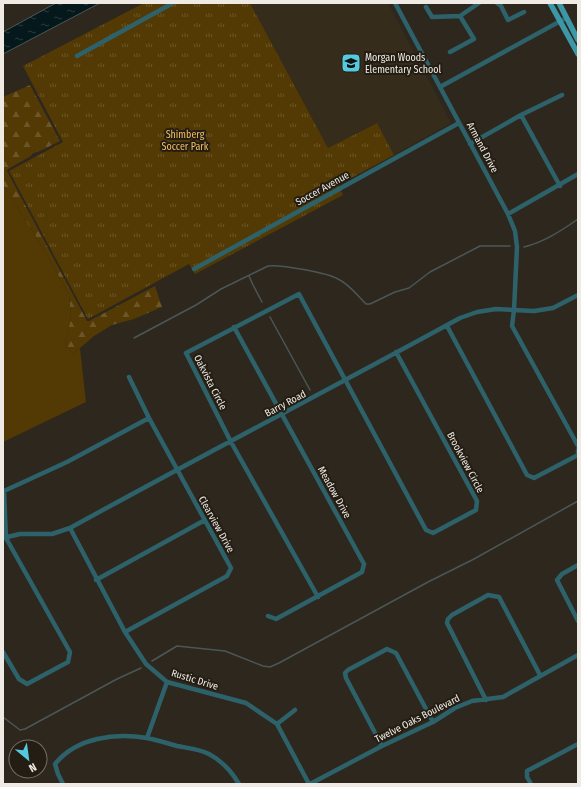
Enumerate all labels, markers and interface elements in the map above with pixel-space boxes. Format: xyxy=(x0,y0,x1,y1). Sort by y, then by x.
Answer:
school or university icon: Morgan Woods Elementary School xyxy=(340,52,362,74)
place label: Morgan Woods Elementary School xyxy=(365,52,441,76)
street label: Armand Drive xyxy=(464,120,500,175)
park label: Shimberg Soccer Park xyxy=(162,129,209,153)
street label: Soccer Avenue xyxy=(294,169,351,208)
street label: Oakvista Circle xyxy=(191,353,229,412)
street label: Barry Road xyxy=(263,388,308,420)
street label: Brookview Circle xyxy=(444,430,486,495)
street label: Meadow Drive xyxy=(315,464,353,521)
street label: Clearview Drive xyxy=(196,494,237,555)
street label: Rustic Drive xyxy=(170,667,220,693)
street label: Twelve Oaks Boulevard xyxy=(373,692,462,745)
north arrow xyxy=(8,739,48,779)
text: N xyxy=(27,760,39,775)

